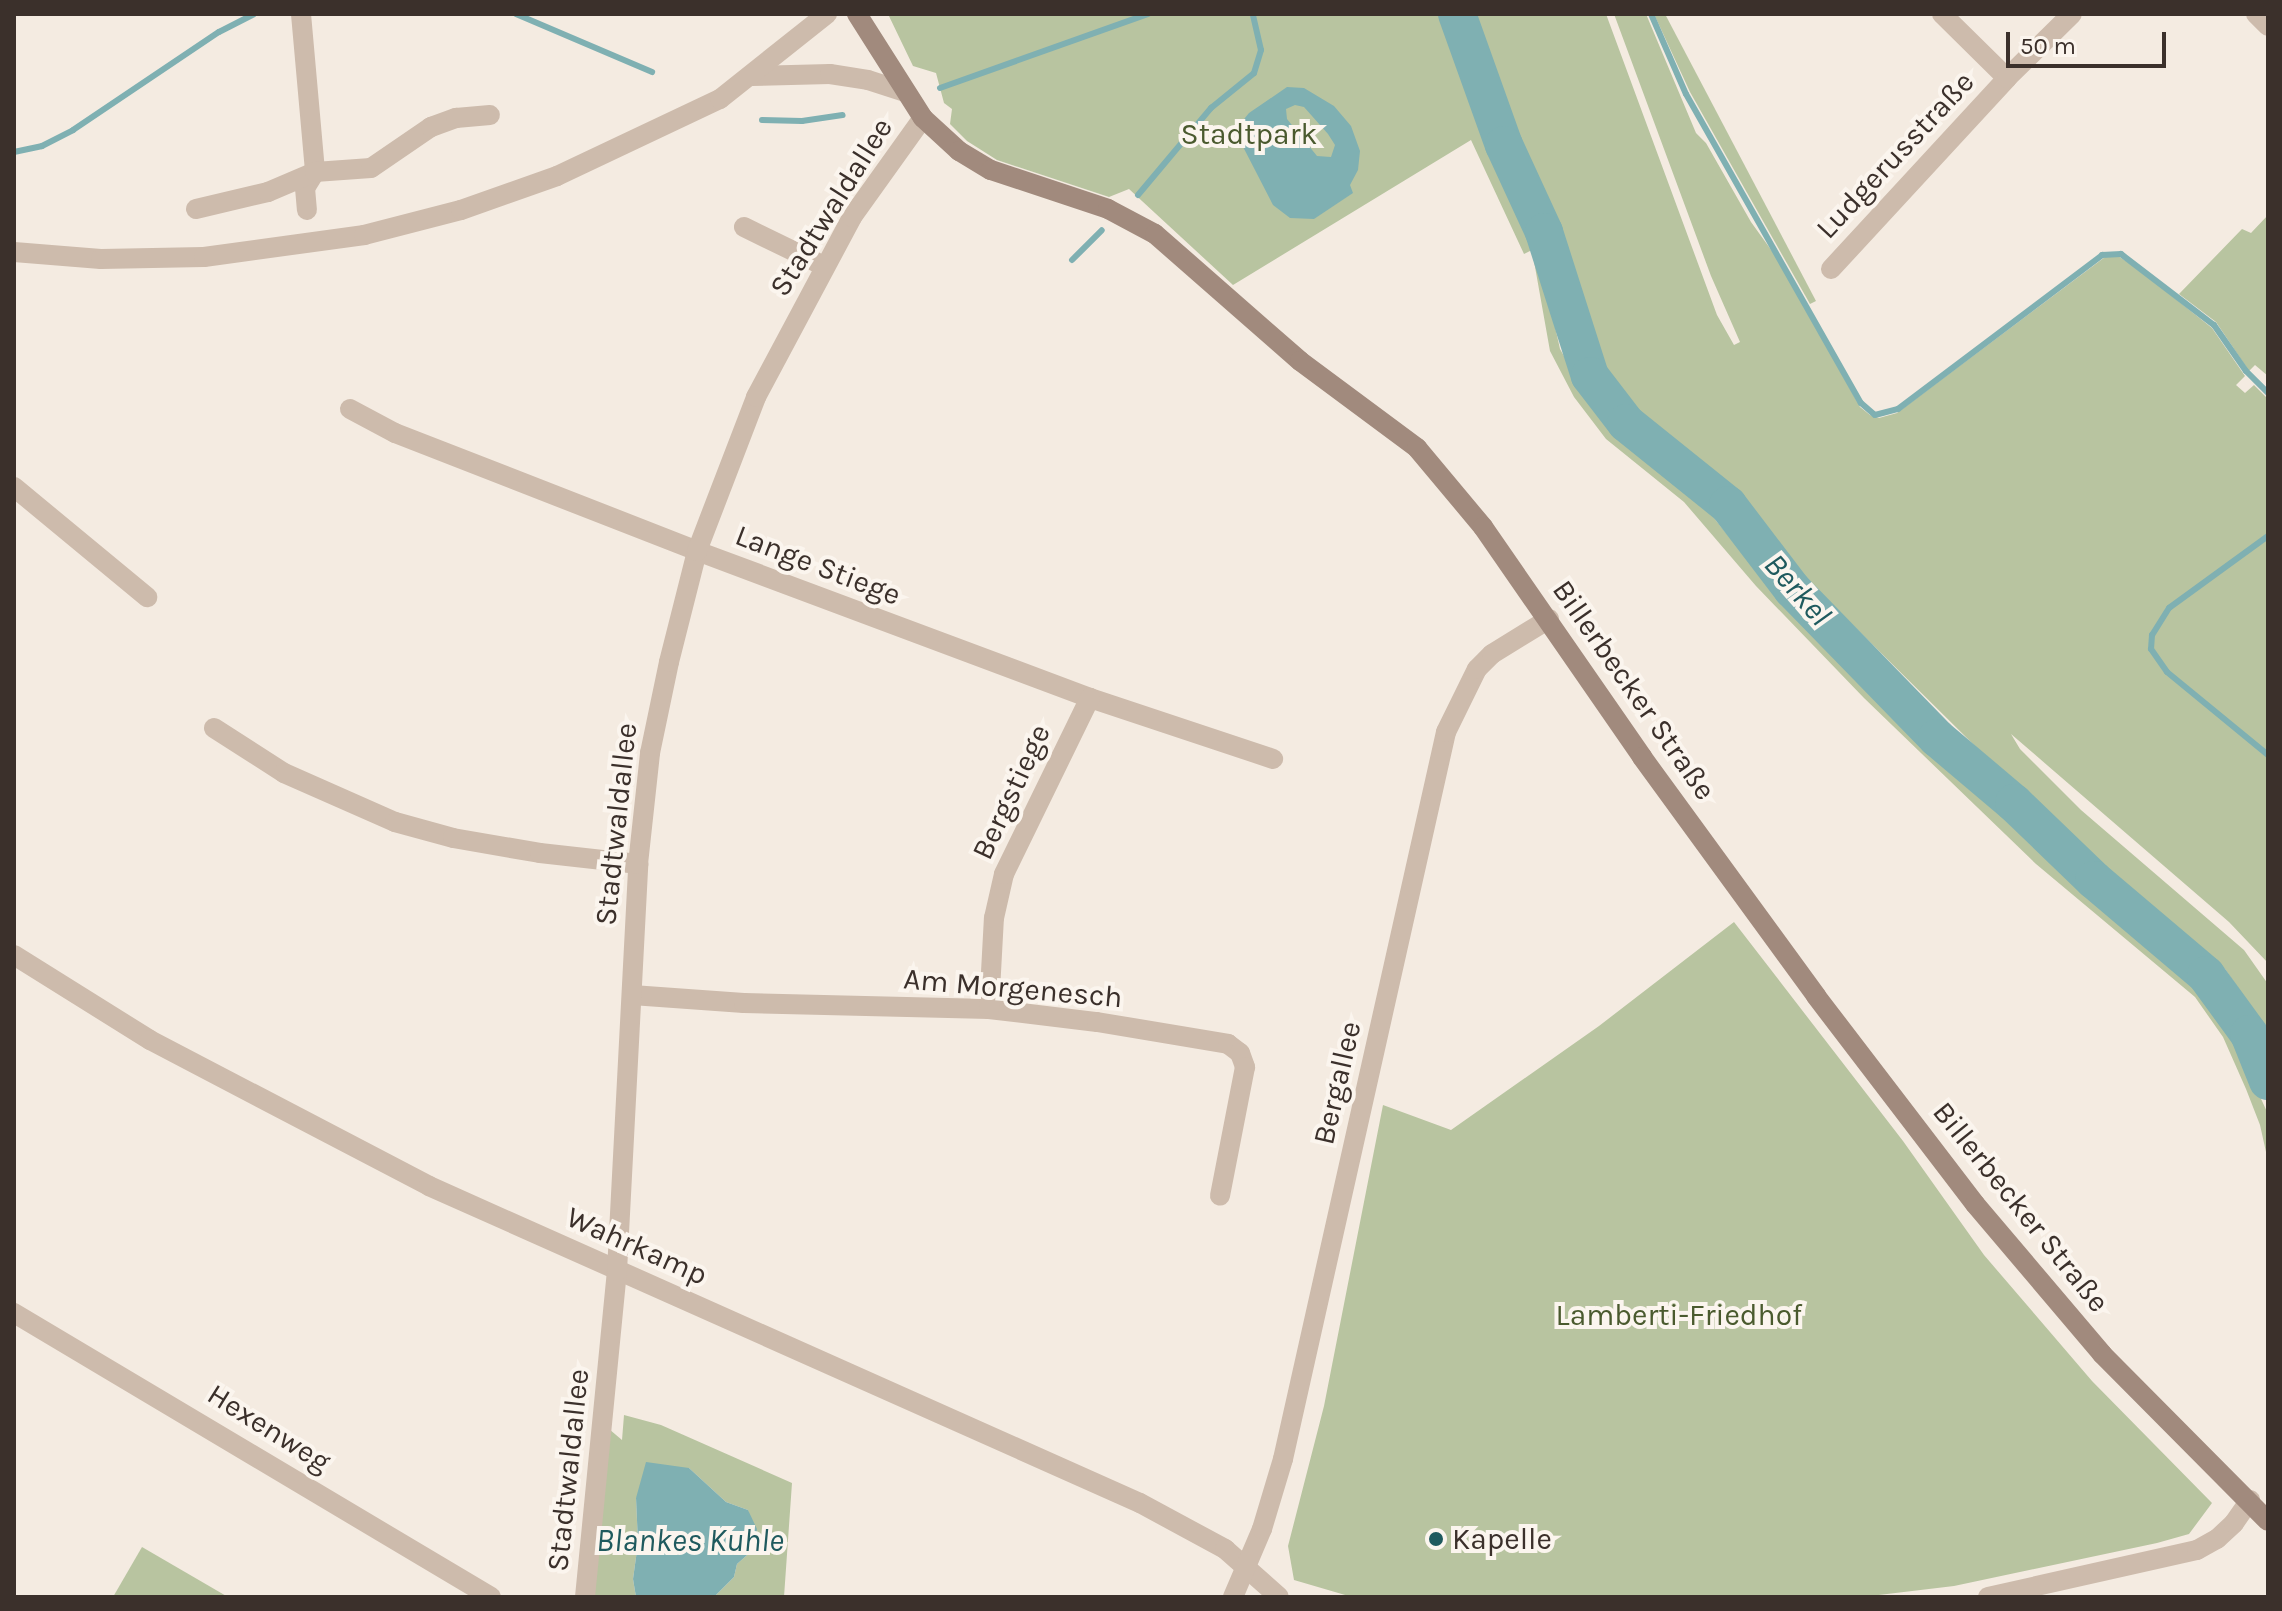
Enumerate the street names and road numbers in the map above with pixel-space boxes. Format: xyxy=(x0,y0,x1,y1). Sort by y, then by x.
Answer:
street label: Ludgerusstraße xyxy=(1808,64,1982,246)
street label: Stadtwaldallee xyxy=(762,111,900,303)
street label: Lange Stiege xyxy=(730,517,906,613)
street label: Billerbecker Straße xyxy=(1545,573,1723,807)
street label: Bergstiege xyxy=(964,719,1058,865)
street label: Stadtwaldallee xyxy=(587,721,645,927)
street label: Am Morgenesch xyxy=(902,960,1124,1016)
street label: Bergallee xyxy=(1305,1018,1369,1148)
street label: Billerbecker Straße xyxy=(1925,1095,2117,1319)
street label: Wahrkamp xyxy=(561,1199,713,1293)
street label: Stadtwaldallee xyxy=(539,1367,597,1573)
street label: Hexenweg xyxy=(201,1376,337,1480)

